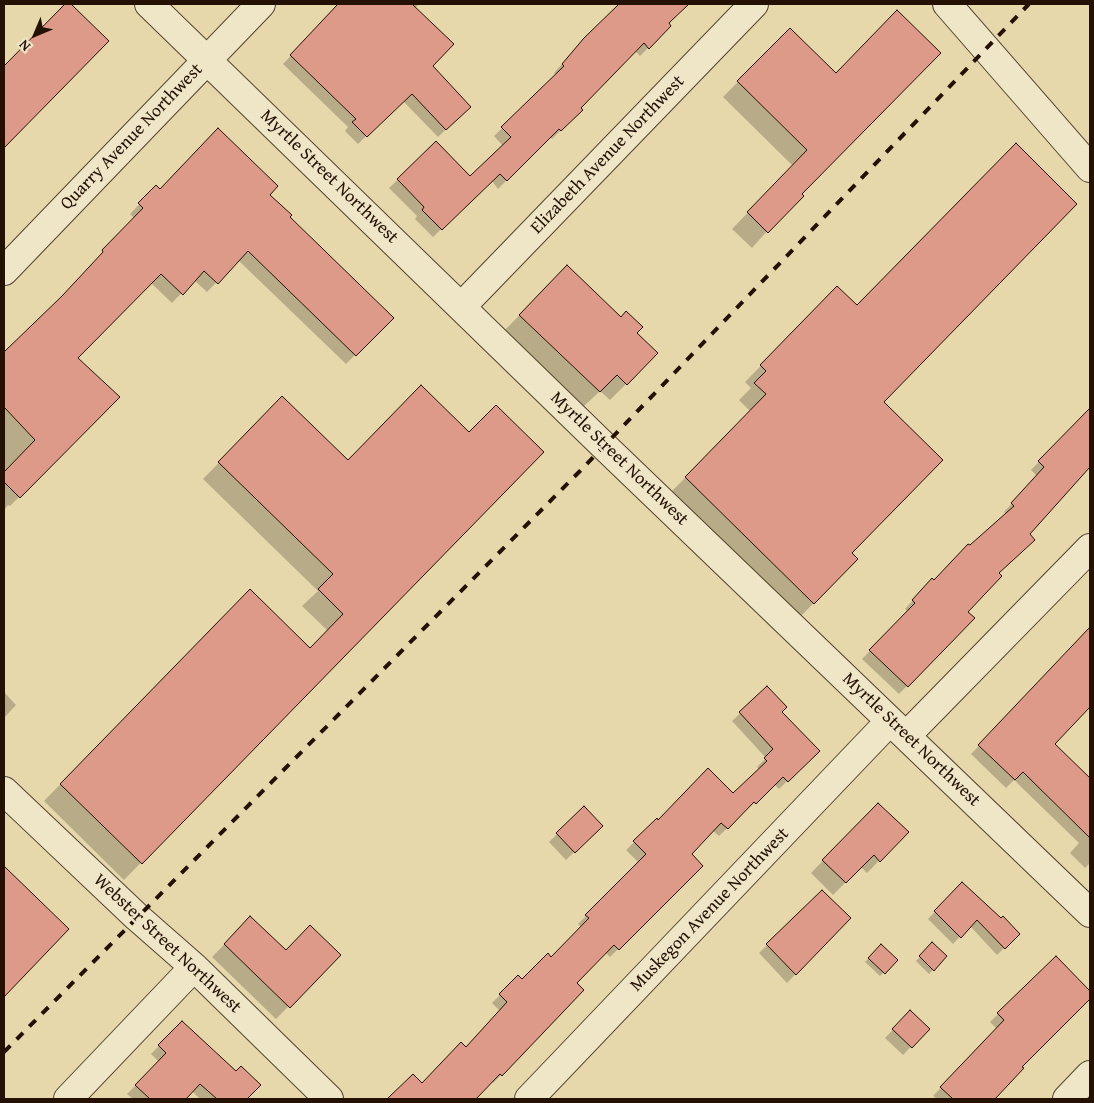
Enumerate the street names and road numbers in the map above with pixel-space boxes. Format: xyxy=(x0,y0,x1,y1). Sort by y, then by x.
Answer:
street label: Quarry Avenue Northwest xyxy=(56,59,208,215)
street label: Elizabeth Avenue Northwest xyxy=(527,71,689,239)
street label: Myrtle Street Northwest xyxy=(255,105,403,249)
street label: Myrtle Street Northwest xyxy=(545,387,693,531)
street label: Myrtle Street Northwest xyxy=(837,668,985,812)
street label: Muskegon Avenue Northwest xyxy=(626,824,794,996)
street label: Webster Street Northwest xyxy=(89,870,245,1018)

